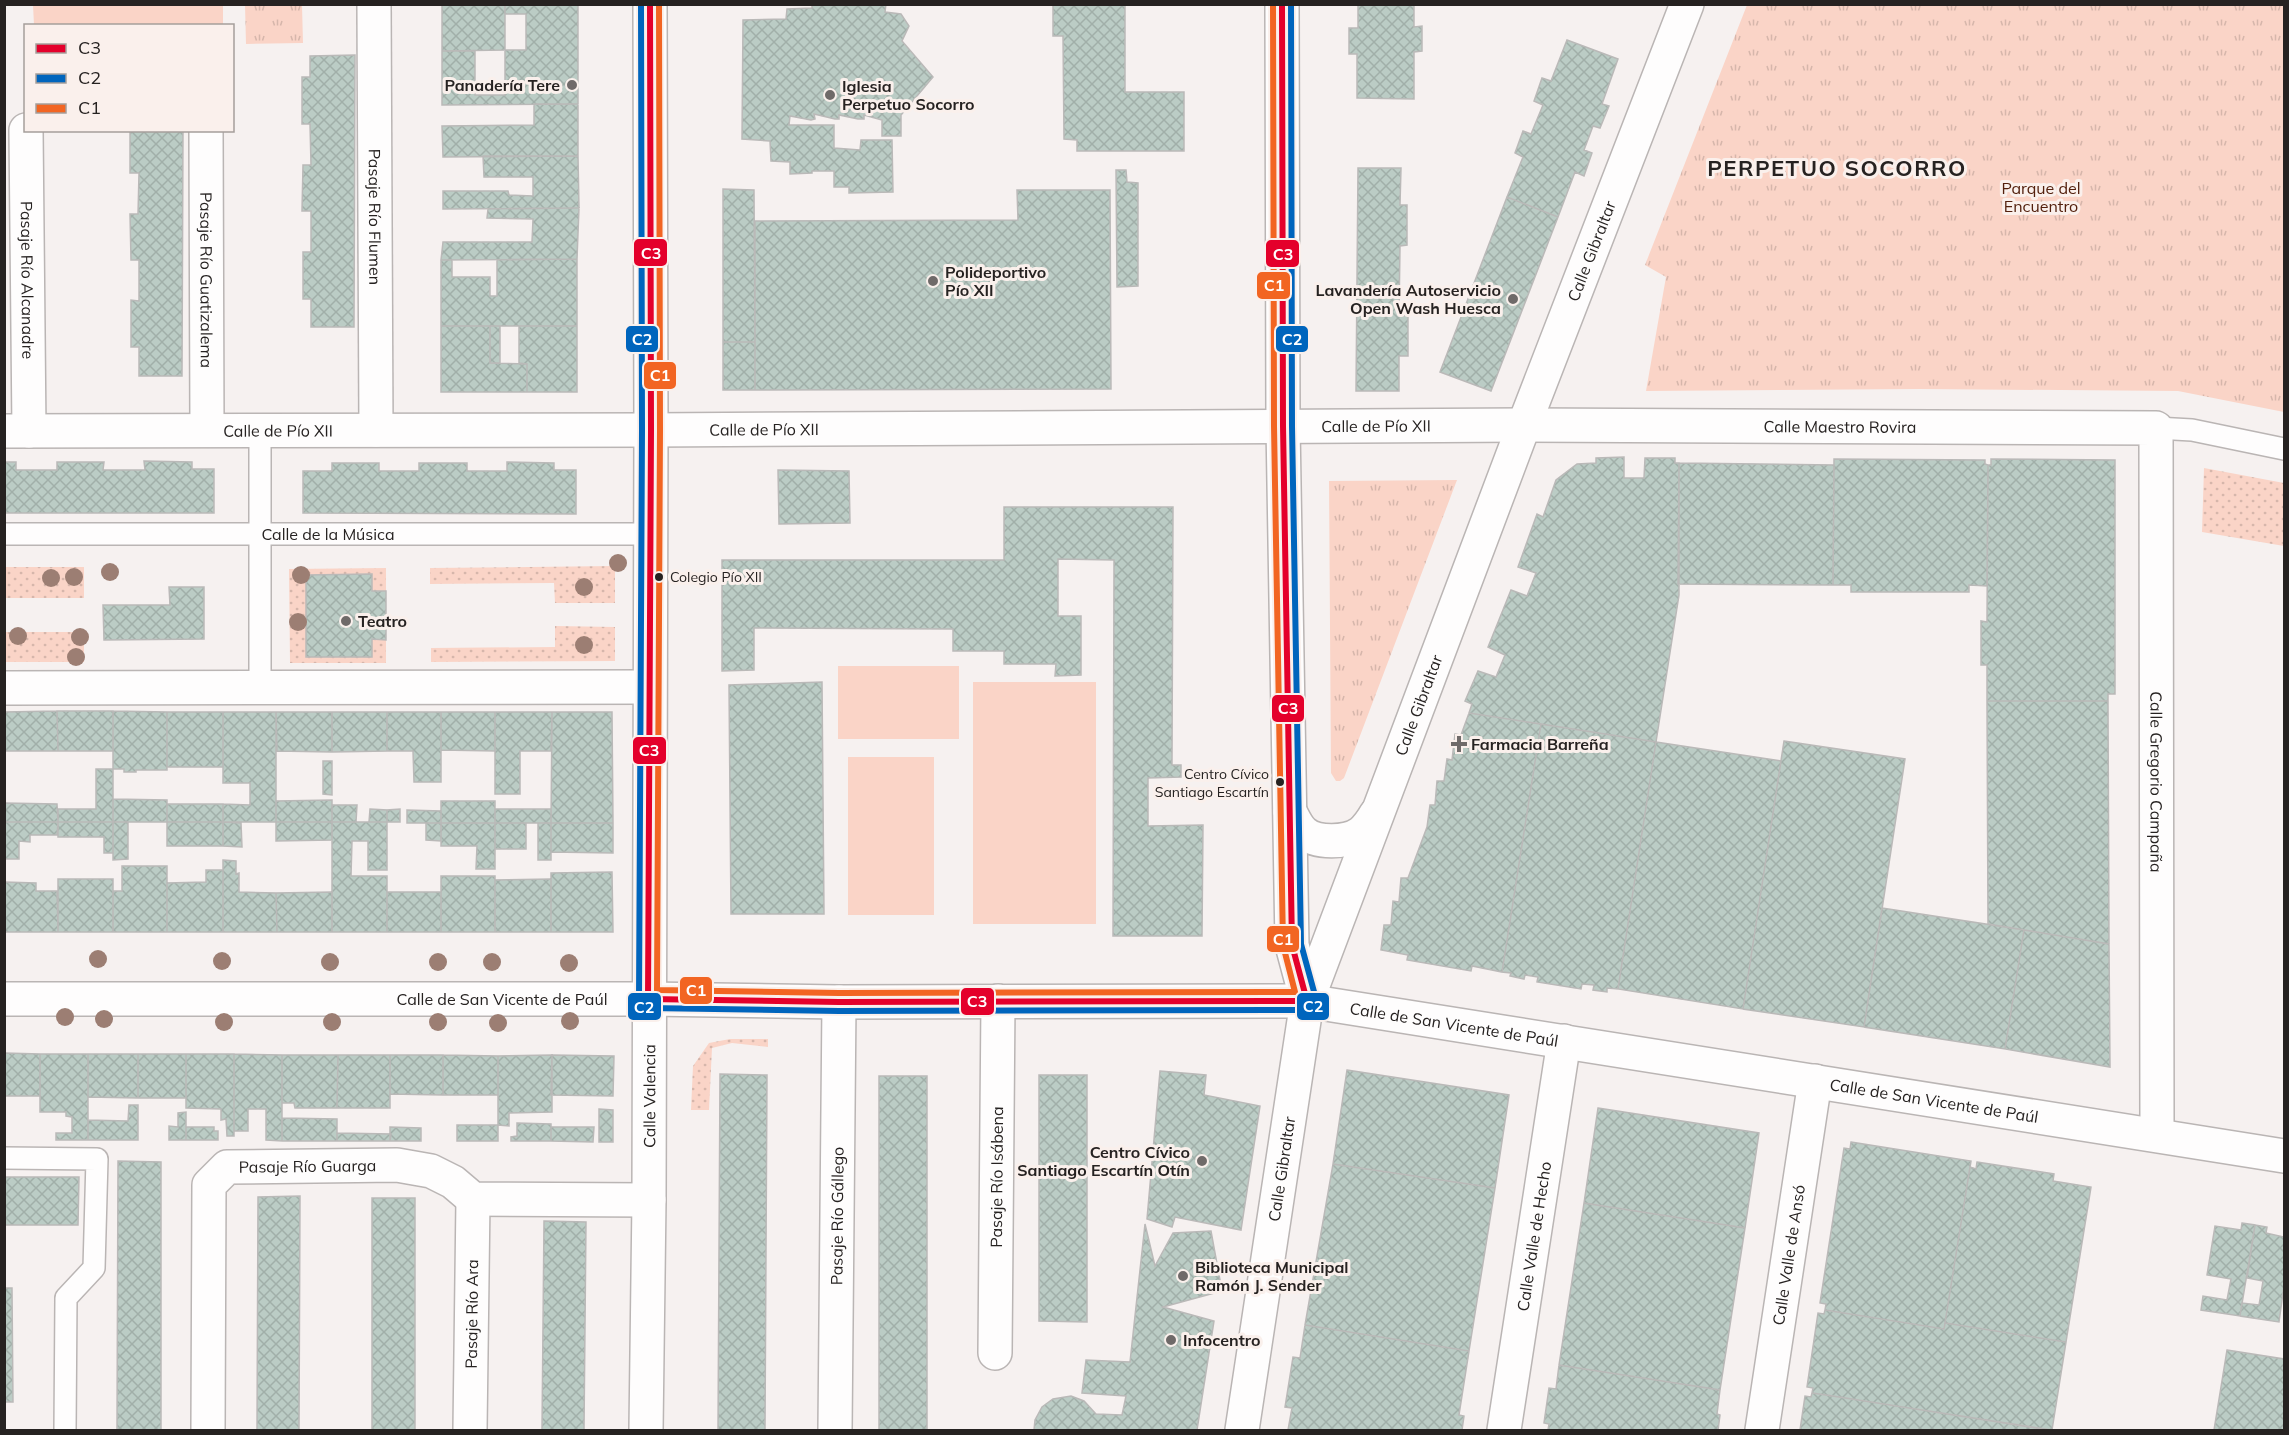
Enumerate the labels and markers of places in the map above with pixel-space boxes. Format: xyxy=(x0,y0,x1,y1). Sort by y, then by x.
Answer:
place label: Panadería Tere xyxy=(444,75,560,95)
place label: Iglesia Perpetuo Socorro xyxy=(842,76,975,114)
marker: Panadería Tere xyxy=(565,78,579,92)
marker: Iglesia Perpetuo Socorro xyxy=(823,88,837,102)
place label: Polideportivo Pío XII xyxy=(945,262,1046,300)
marker: Polideportivo Pío XII xyxy=(926,274,940,288)
place label: Lavandería Autoservicio Open Wash Huesca xyxy=(1315,280,1501,318)
marker: Lavandería Autoservicio Open Wash Huesca xyxy=(1506,292,1520,306)
place label: Colegio Pío XII xyxy=(670,568,762,586)
marker: Colegio Pío XII xyxy=(653,571,665,583)
place label: Teatro xyxy=(358,611,407,631)
marker: Teatro xyxy=(339,614,353,628)
place label: Farmacia Barreña xyxy=(1471,734,1609,754)
marker: Farmacia Barreña xyxy=(1452,737,1466,751)
place label: Centro Cívico Santiago Escartín xyxy=(1155,765,1269,801)
marker: Centro Cívico Santiago Escartín xyxy=(1274,776,1286,788)
place label: Centro Cívico Santiago Escartín Otín xyxy=(1017,1142,1190,1180)
marker: Centro Cívico Santiago Escartín Otín xyxy=(1195,1154,1209,1168)
place label: Biblioteca Municipal Ramón J. Sender xyxy=(1195,1257,1349,1295)
marker: Biblioteca Municipal Ramón J. Sender xyxy=(1176,1269,1190,1283)
place label: Infocentro xyxy=(1183,1330,1260,1350)
marker: Infocentro xyxy=(1164,1333,1178,1347)

